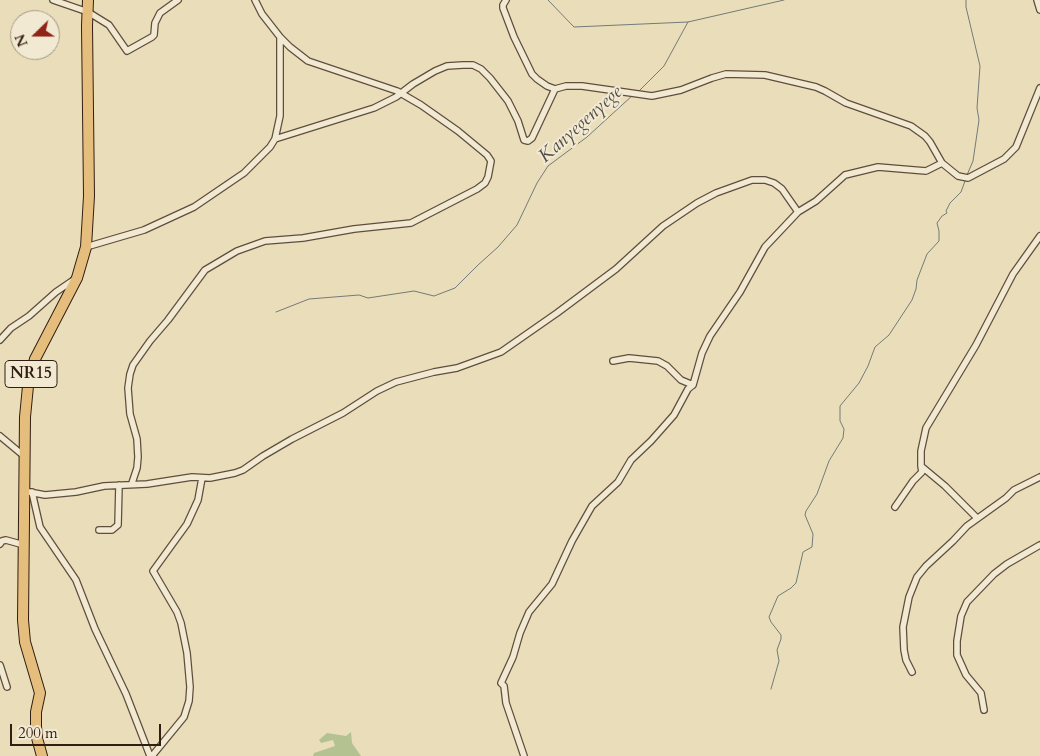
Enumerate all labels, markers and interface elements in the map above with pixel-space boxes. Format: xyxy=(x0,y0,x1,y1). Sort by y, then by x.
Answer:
north arrow xyxy=(10,10,60,60)
text: N xyxy=(10,31,33,50)
water label: Kanyegenyege xyxy=(534,82,628,168)
road number: NR15 xyxy=(5,360,57,388)
scale bar xyxy=(12,714,164,746)
text: 200 m xyxy=(18,723,58,743)

